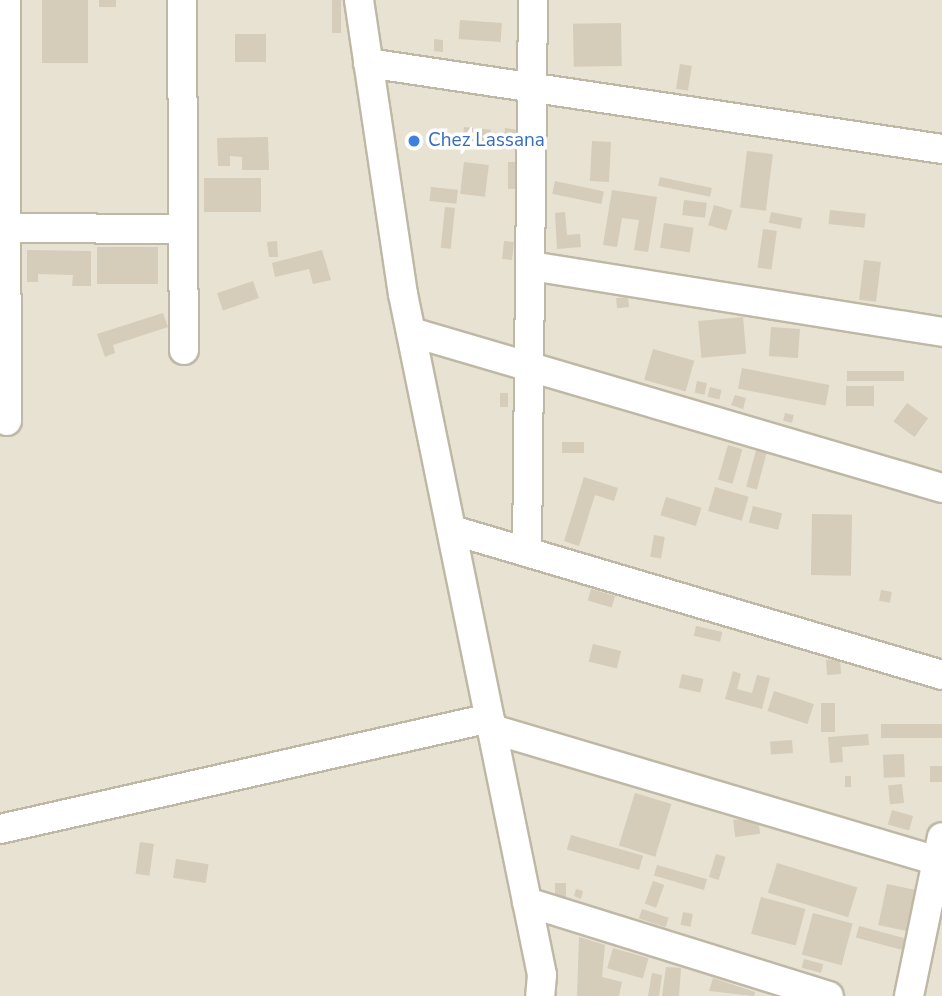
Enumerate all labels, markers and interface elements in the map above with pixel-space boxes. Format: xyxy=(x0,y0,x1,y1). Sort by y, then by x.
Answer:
place label: Chez Lassana xyxy=(428,130,545,152)
marker: Chez Lassana xyxy=(406,133,422,149)

